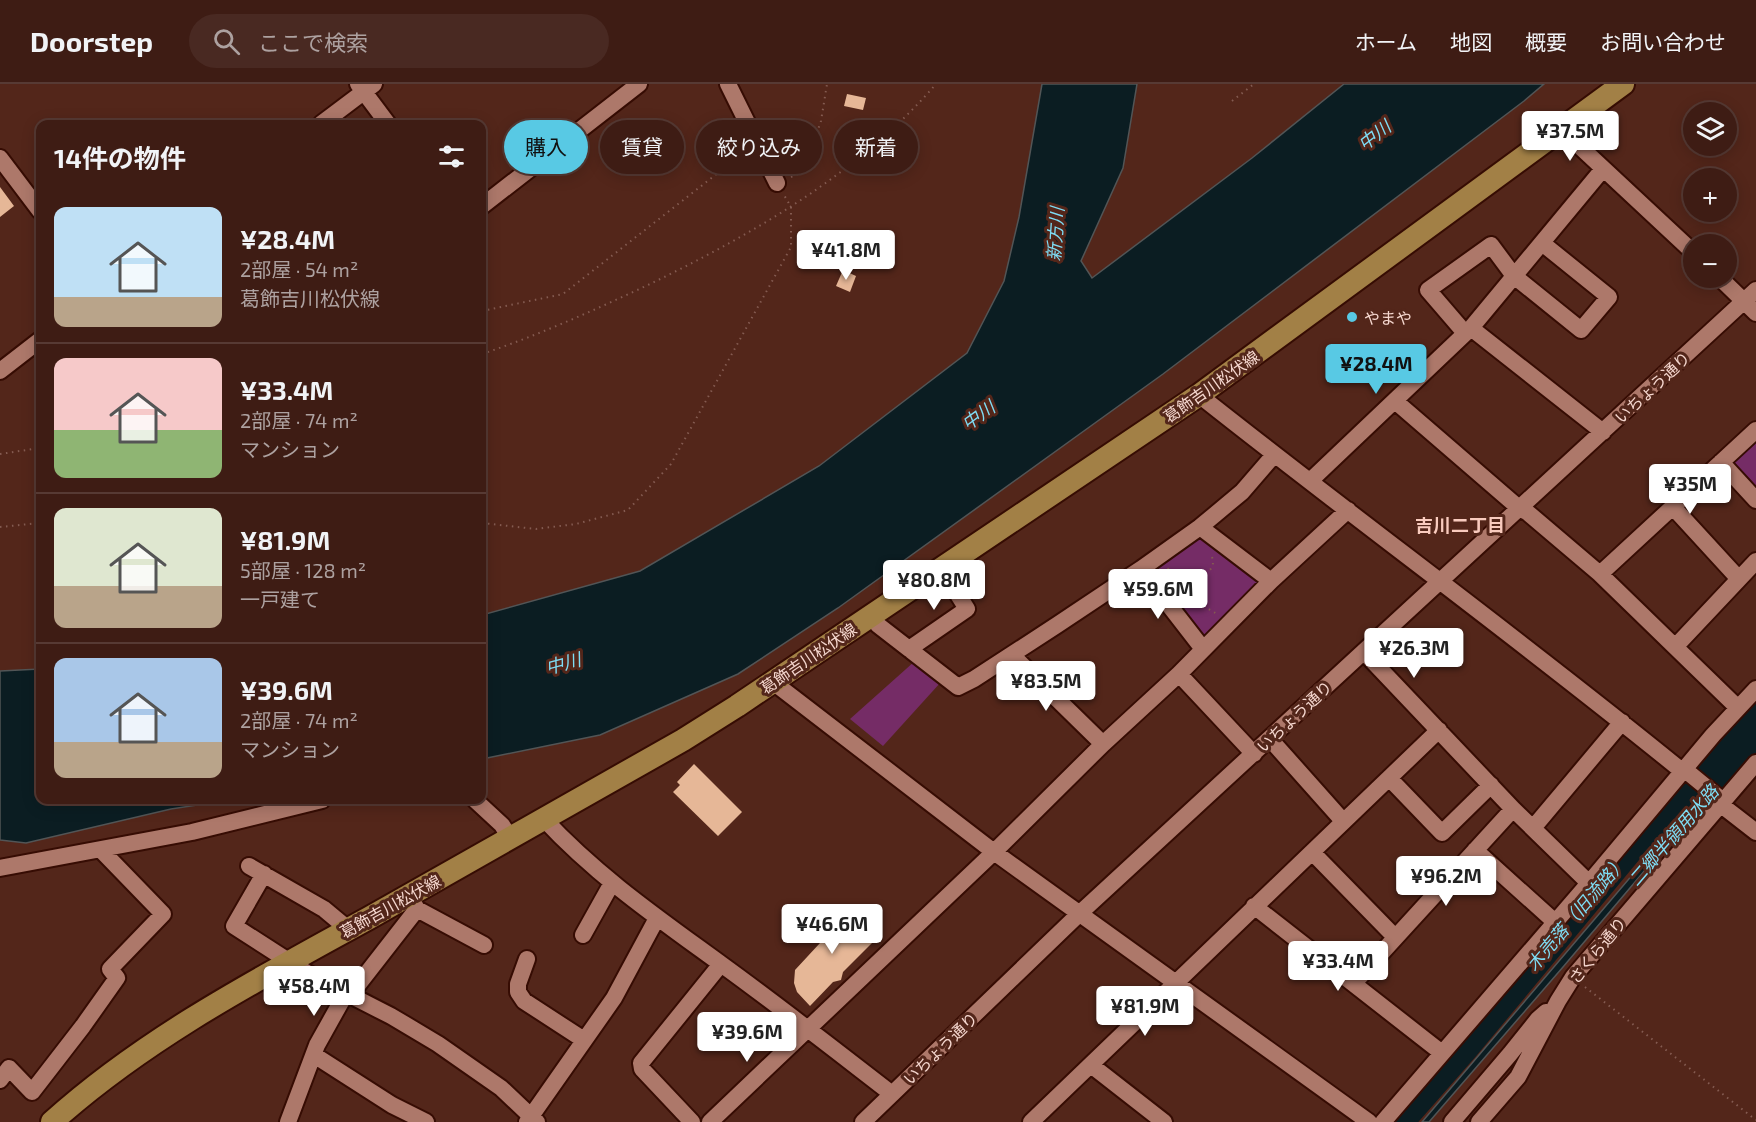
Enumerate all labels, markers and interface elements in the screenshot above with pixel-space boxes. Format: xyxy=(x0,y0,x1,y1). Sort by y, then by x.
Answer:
search box xyxy=(189,14,609,68)
text: Doorstep xyxy=(30,24,153,58)
icon: search xyxy=(210,25,243,58)
text: ここで検索 xyxy=(258,29,368,55)
text: ホーム xyxy=(1355,29,1417,54)
text: 地図 xyxy=(1450,29,1492,54)
text: 概要 xyxy=(1525,29,1567,54)
text: お問い合わせ xyxy=(1600,29,1726,54)
map controls xyxy=(1683,102,1737,288)
button: layers xyxy=(1683,102,1737,156)
pin: ¥37.5M xyxy=(1521,111,1619,162)
water label: 中川 xyxy=(1353,114,1397,155)
text: ¥37.5M xyxy=(1536,118,1604,142)
chip: 購入 xyxy=(504,120,588,174)
chip: 賃貸 xyxy=(600,120,684,174)
chip: 絞り込み xyxy=(696,120,822,174)
chip: 新着 xyxy=(834,120,918,174)
icon: filters xyxy=(435,140,468,173)
text: 14件の物件 xyxy=(54,142,186,173)
button: + xyxy=(1683,168,1737,222)
water label: 新方川 xyxy=(1042,204,1068,262)
text: ¥28.4M xyxy=(240,223,335,254)
pin: ¥41.8M xyxy=(797,230,895,281)
icon: home xyxy=(102,231,174,303)
button: − xyxy=(1683,234,1737,288)
text: ¥41.8M xyxy=(811,237,881,261)
text: 2部屋 · 54 m² xyxy=(240,257,358,281)
text: 葛飾吉川松伏線 xyxy=(240,286,380,310)
place label: やまや xyxy=(1364,308,1412,327)
marker: やまや xyxy=(1345,310,1359,324)
pin: ¥28.4M xyxy=(1327,344,1425,395)
street label: 葛飾吉川松伏線 xyxy=(1160,346,1262,426)
street label: いちょう通り xyxy=(1610,347,1694,427)
text: ¥28.4M xyxy=(1339,351,1413,375)
text: ¥33.4M xyxy=(240,374,333,405)
icon: home xyxy=(102,382,174,454)
water label: 中川 xyxy=(957,394,1001,434)
text: 2部屋 · 74 m² xyxy=(240,408,358,432)
text: マンション xyxy=(240,437,340,461)
pin: ¥35M xyxy=(1654,464,1726,515)
text: ¥35M xyxy=(1663,471,1717,495)
district label: 吉川二丁目 xyxy=(1415,514,1505,536)
text: ¥81.9M xyxy=(240,524,330,555)
icon: home xyxy=(102,532,174,604)
text: 5部屋 · 128 m² xyxy=(240,558,366,582)
pin: ¥80.8M xyxy=(885,560,983,611)
text: ¥80.8M xyxy=(897,567,971,591)
pin: ¥59.6M xyxy=(1109,569,1207,620)
text: ¥59.6M xyxy=(1122,576,1194,600)
text: 一戸建て xyxy=(240,587,320,611)
street label: 葛飾吉川松伏線 xyxy=(756,619,860,697)
pin: ¥26.3M xyxy=(1365,628,1463,679)
text: ¥26.3M xyxy=(1378,635,1450,659)
water label: 中川 xyxy=(543,647,585,678)
pin: ¥83.5M xyxy=(997,661,1095,712)
text: ¥83.5M xyxy=(1010,668,1082,692)
text: ¥39.6M xyxy=(240,674,333,705)
street label: いちょう通り xyxy=(1252,676,1336,756)
icon: home xyxy=(102,682,174,754)
text: 2部屋 · 74 m² xyxy=(240,708,358,732)
text: マンション xyxy=(240,737,340,761)
water label: 二郷半領用水路 xyxy=(1623,779,1724,890)
water label: 木売落（旧流路） xyxy=(1521,851,1631,975)
pin: ¥96.2M xyxy=(1397,856,1495,907)
text: ¥96.2M xyxy=(1410,863,1482,887)
street label: 葛飾吉川松伏線 xyxy=(336,871,444,941)
pin: ¥46.6M xyxy=(783,904,881,955)
text: ¥46.6M xyxy=(796,911,868,935)
street label: さくら通り xyxy=(1564,913,1630,987)
pin: ¥33.4M xyxy=(1289,941,1387,992)
text: ¥33.4M xyxy=(1302,948,1374,972)
pin: ¥58.4M xyxy=(265,966,363,1017)
text: ¥58.4M xyxy=(278,973,350,997)
pin: ¥81.9M xyxy=(1096,986,1194,1037)
text: ¥81.9M xyxy=(1110,993,1180,1017)
street label: いちょう通り xyxy=(899,1008,981,1088)
pin: ¥39.6M xyxy=(698,1012,796,1063)
text: ¥39.6M xyxy=(711,1019,783,1043)

